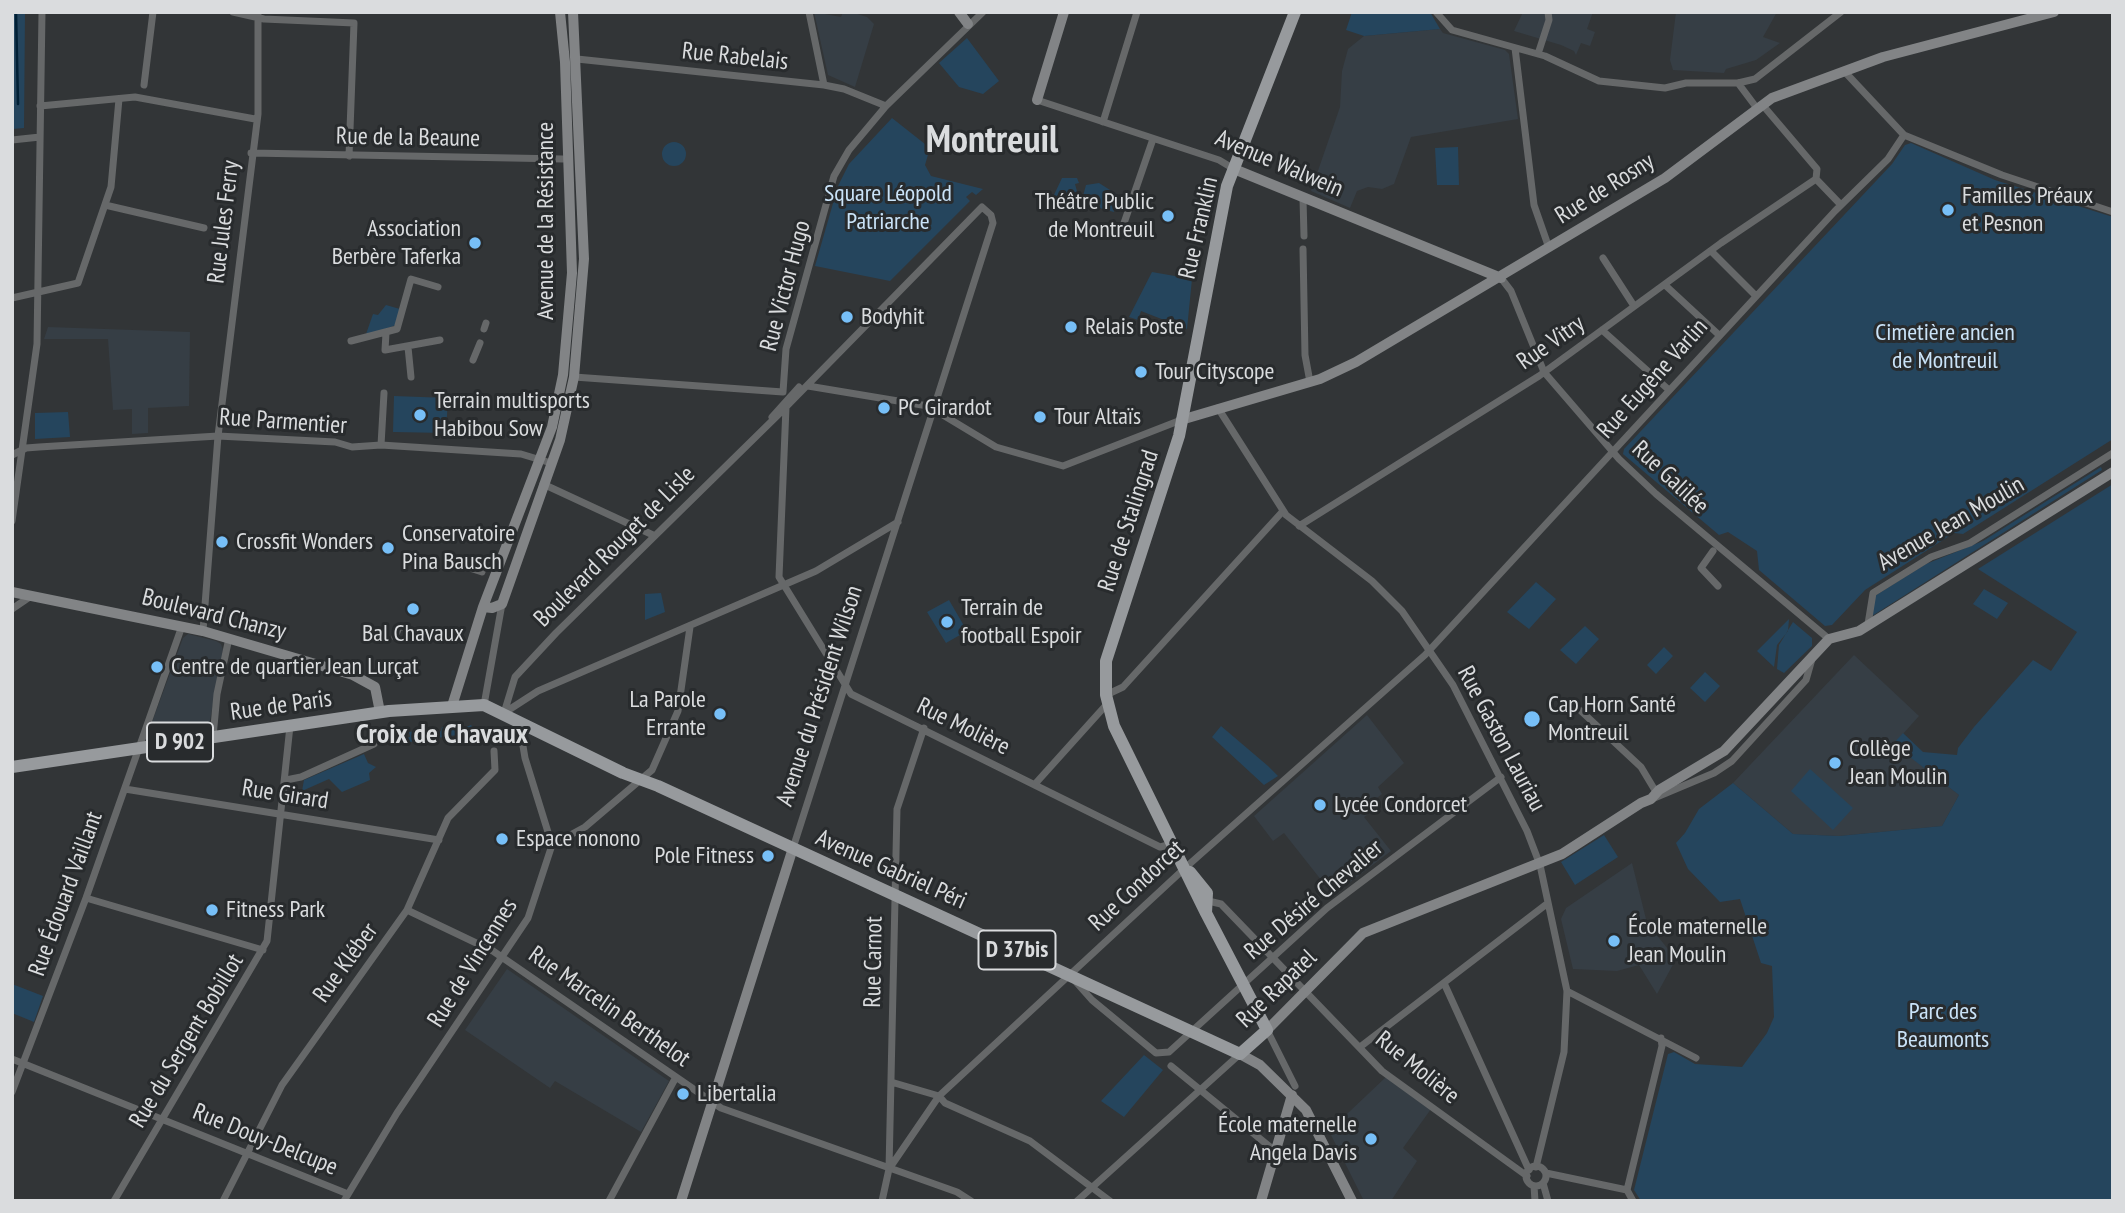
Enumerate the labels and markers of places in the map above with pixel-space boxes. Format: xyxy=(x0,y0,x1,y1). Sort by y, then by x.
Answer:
place label: Familles Préaux et Pesnon xyxy=(1962,182,2093,238)
place label: Théâtre Public de Montreuil xyxy=(1035,188,1154,244)
marker: Familles Préaux et Pesnon xyxy=(1940,202,1956,218)
marker: Théâtre Public de Montreuil xyxy=(1160,208,1176,224)
place label: Association Berbère Taferka xyxy=(332,215,461,271)
marker: Association Berbère Taferka xyxy=(467,235,483,251)
place label: Bodyhit xyxy=(861,303,924,331)
marker: Bodyhit xyxy=(839,309,855,325)
place label: Relais Poste xyxy=(1085,313,1184,341)
marker: Relais Poste xyxy=(1063,319,1079,335)
place label: Tour Cityscope xyxy=(1155,358,1274,386)
marker: Tour Cityscope xyxy=(1133,364,1149,380)
place label: Terrain multisports Habibou Sow xyxy=(434,387,590,443)
place label: PC Girardot xyxy=(898,394,992,422)
marker: PC Girardot xyxy=(876,400,892,416)
place label: Tour Altaïs xyxy=(1054,403,1141,431)
marker: Terrain multisports Habibou Sow xyxy=(412,407,428,423)
marker: Tour Altaïs xyxy=(1032,409,1048,425)
place label: Conservatoire Pina Bausch xyxy=(402,520,515,576)
place label: Crossfit Wonders xyxy=(236,528,373,556)
marker: Crossfit Wonders xyxy=(214,534,230,550)
marker: Conservatoire Pina Bausch xyxy=(380,540,396,556)
place label: Terrain de football Espoir xyxy=(961,594,1082,650)
marker: Bal Chavaux xyxy=(405,601,421,617)
marker: Terrain de football Espoir xyxy=(939,614,955,630)
place label: Bal Chavaux xyxy=(362,620,464,648)
place label: Centre de quartier Jean Lurçat xyxy=(171,653,419,681)
marker: Centre de quartier Jean Lurçat xyxy=(149,659,165,675)
place label: La Parole Errante xyxy=(629,686,706,742)
place label: Cap Horn Santé Montreuil xyxy=(1548,691,1676,747)
marker: La Parole Errante xyxy=(712,706,728,722)
marker: Cap Horn Santé Montreuil xyxy=(1522,709,1542,729)
place label: Collège Jean Moulin xyxy=(1849,735,1947,791)
marker: Collège Jean Moulin xyxy=(1827,755,1843,771)
place label: Lycée Condorcet xyxy=(1334,791,1467,819)
marker: Lycée Condorcet xyxy=(1312,797,1328,813)
place label: Espace nonono xyxy=(516,825,640,853)
marker: Espace nonono xyxy=(494,831,510,847)
place label: Pole Fitness xyxy=(655,842,754,870)
marker: Pole Fitness xyxy=(760,848,776,864)
place label: Fitness Park xyxy=(226,896,325,924)
marker: Fitness Park xyxy=(204,902,220,918)
place label: École maternelle Jean Moulin xyxy=(1628,913,1767,969)
marker: École maternelle Jean Moulin xyxy=(1606,933,1622,949)
place label: Libertalia xyxy=(697,1080,776,1108)
marker: Libertalia xyxy=(675,1086,691,1102)
place label: École maternelle Angela Davis xyxy=(1218,1111,1357,1167)
marker: École maternelle Angela Davis xyxy=(1363,1131,1379,1147)

